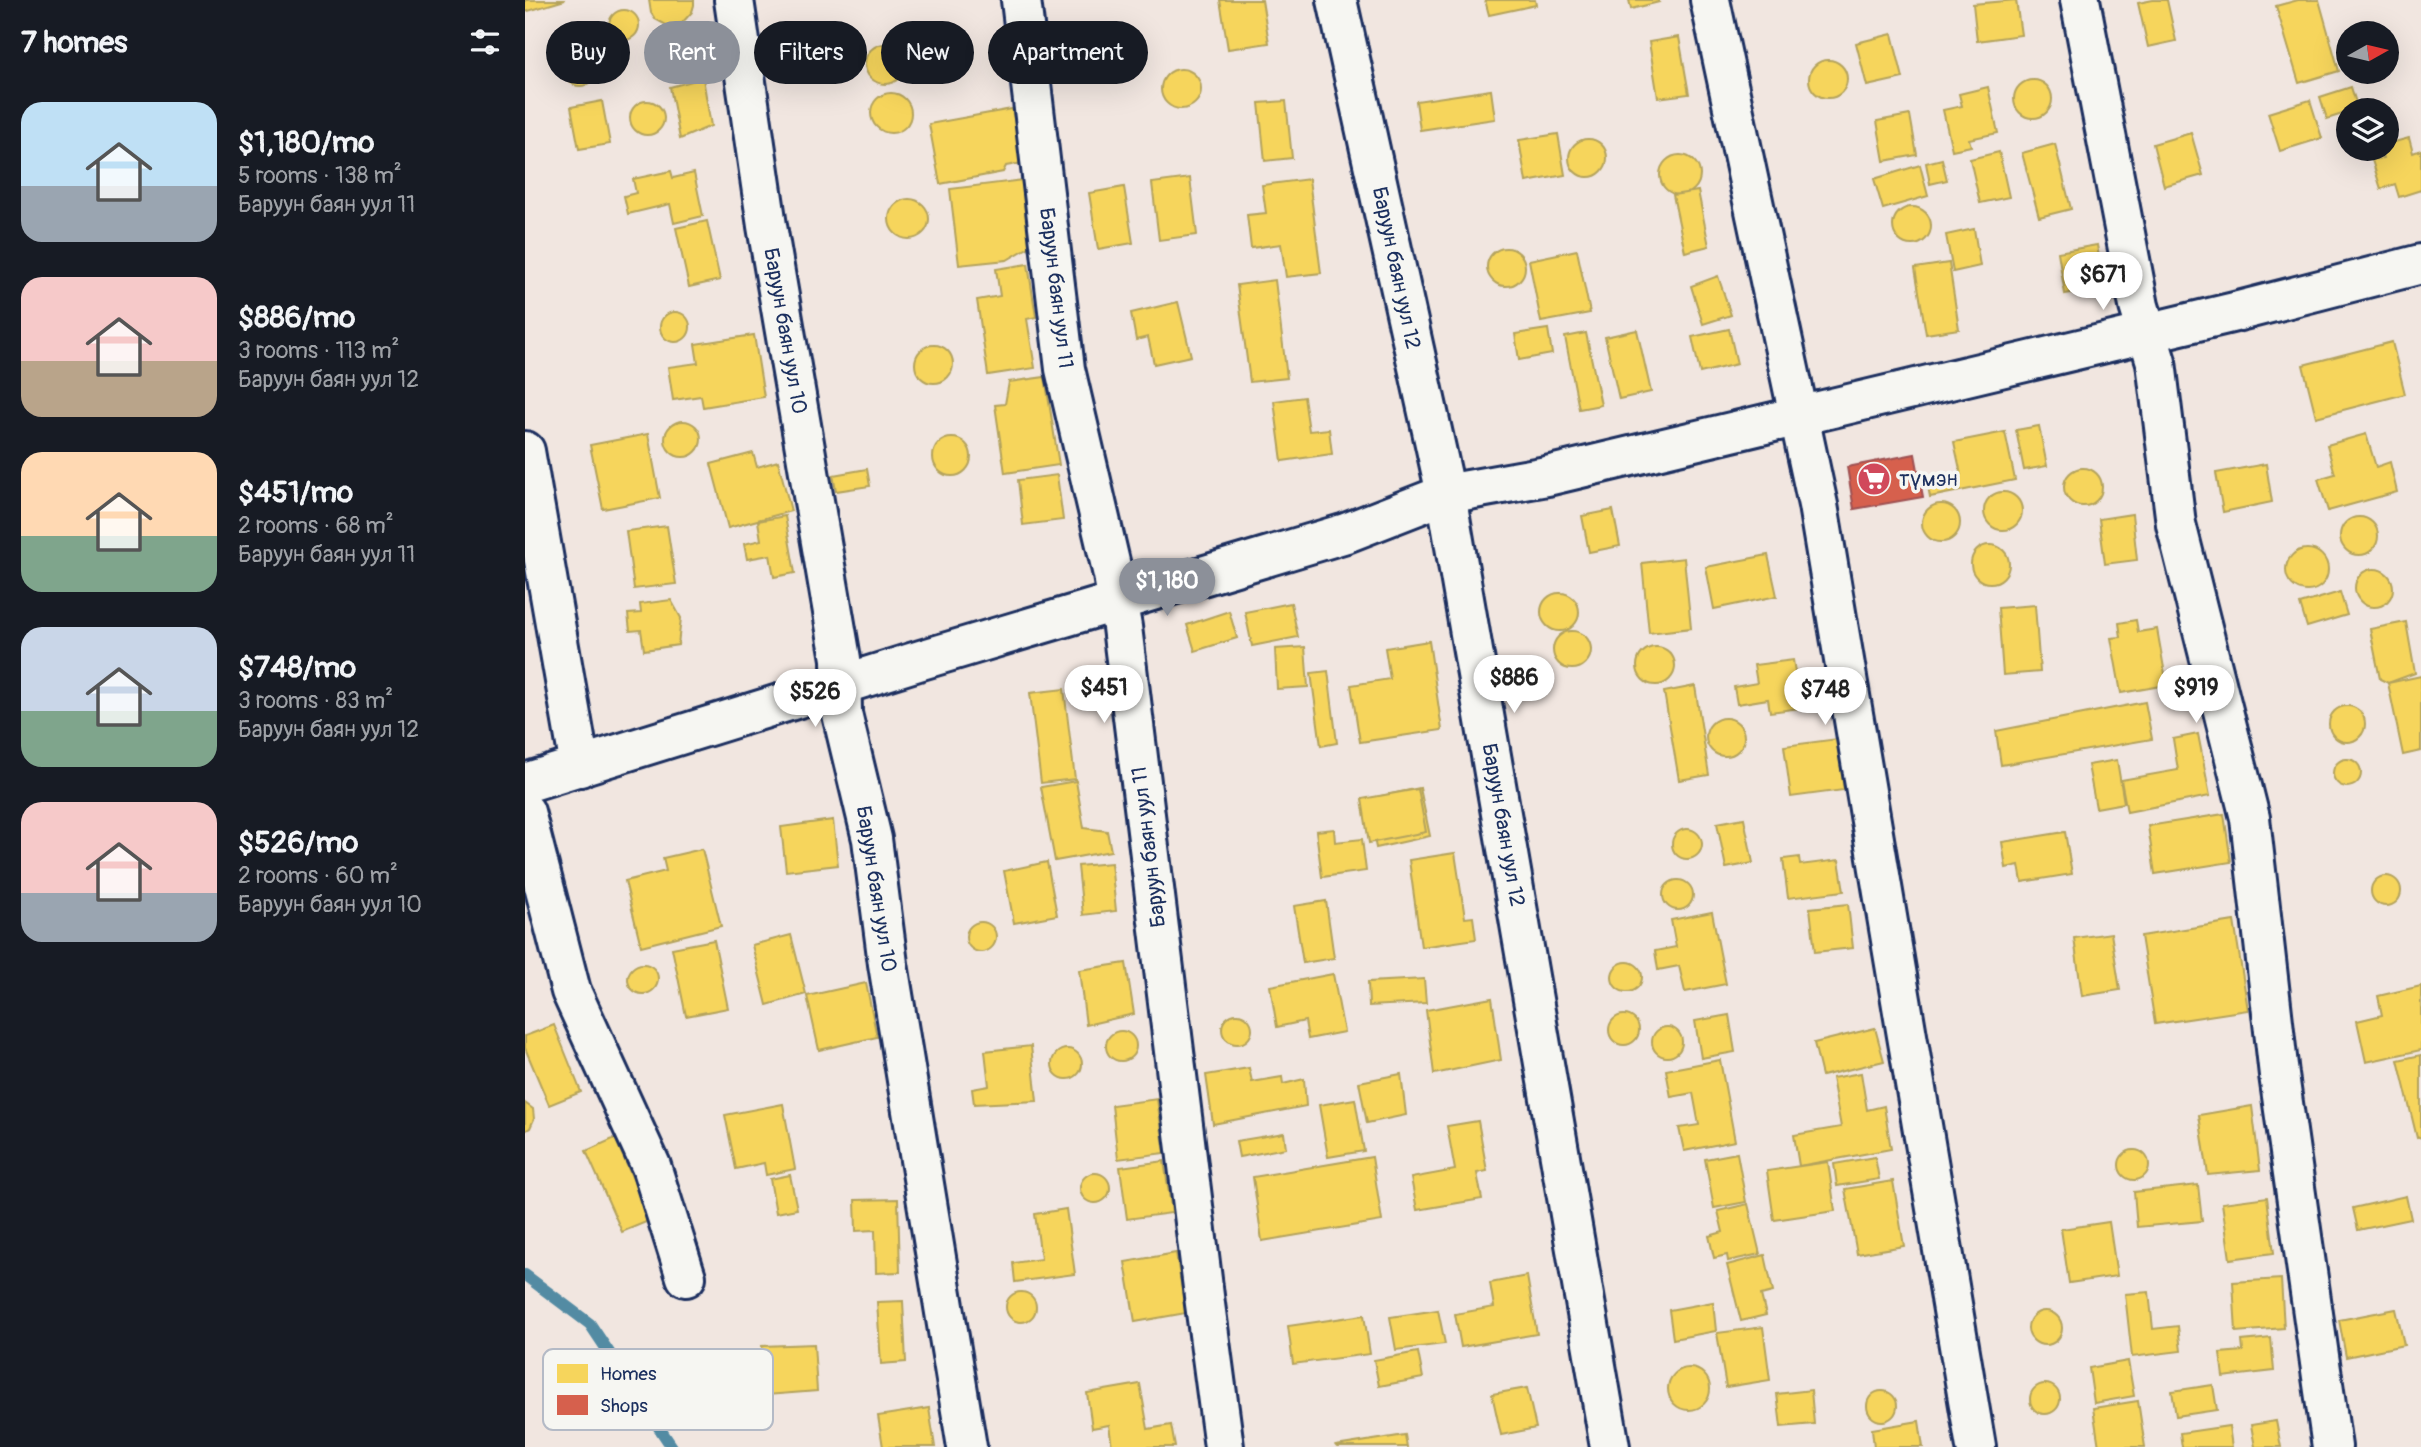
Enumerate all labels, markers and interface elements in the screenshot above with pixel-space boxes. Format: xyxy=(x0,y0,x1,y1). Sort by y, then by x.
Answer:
chip: Buy xyxy=(546,21,630,84)
chip: Rent xyxy=(644,21,740,84)
chip: Filters xyxy=(754,21,867,84)
chip: New xyxy=(881,21,974,84)
chip: Apartment xyxy=(988,21,1148,84)
north arrow xyxy=(2336,21,2399,84)
map controls xyxy=(2336,21,2399,161)
icon: filters xyxy=(466,23,504,61)
text: 7 homes xyxy=(21,24,128,61)
button: layers xyxy=(2336,98,2399,161)
text: $1,180/mo xyxy=(238,124,374,161)
icon: home xyxy=(77,130,161,214)
text: 5 rooms · 138 m² xyxy=(238,161,402,190)
street label: Баруун баян уул 12 xyxy=(1366,184,1426,352)
text: Баруун баян уул 11 xyxy=(238,190,415,219)
street label: Баруун баян уул 11 xyxy=(1033,206,1079,370)
street label: Баруун баян уул 10 xyxy=(757,246,813,416)
pin: $671 xyxy=(2062,252,2144,312)
text: $671 xyxy=(2080,260,2126,289)
text: $886/mo xyxy=(238,299,355,336)
icon: home xyxy=(77,305,161,389)
text: 3 rooms · 113 m² xyxy=(238,336,399,365)
text: Баруун баян уул 12 xyxy=(238,365,419,394)
supermarket icon: түмэн xyxy=(1855,460,1893,498)
place label: түмэн xyxy=(1899,466,1957,493)
text: $451/mo xyxy=(238,474,353,511)
icon: home xyxy=(77,480,161,564)
text: 2 rooms · 68 m² xyxy=(238,511,394,540)
text: Баруун баян уул 11 xyxy=(238,540,415,569)
pin: $1,180 xyxy=(1110,558,1224,618)
text: $1,180 xyxy=(1135,566,1199,595)
text: $748/mo xyxy=(238,649,356,686)
icon: home xyxy=(77,655,161,739)
pin: $886 xyxy=(1473,656,1555,715)
text: $886 xyxy=(1489,663,1539,692)
pin: $451 xyxy=(1063,666,1145,725)
pin: $919 xyxy=(2155,666,2237,725)
pin: $748 xyxy=(1784,668,1866,727)
pin: $526 xyxy=(774,670,856,729)
text: $451 xyxy=(1080,673,1128,702)
text: $919 xyxy=(2173,673,2219,702)
text: $748 xyxy=(1800,675,1850,704)
text: $526 xyxy=(789,677,841,706)
text: 3 rooms · 83 m² xyxy=(238,686,393,715)
text: Баруун баян уул 12 xyxy=(238,715,419,744)
street label: Баруун баян уул 12 xyxy=(1475,741,1531,909)
street label: Баруун баян уул 11 xyxy=(1126,765,1172,929)
street label: Баруун баян уул 10 xyxy=(850,804,902,974)
text: $526/mo xyxy=(238,824,358,861)
icon: home xyxy=(77,830,161,914)
text: 2 rooms · 60 m² xyxy=(238,861,398,890)
text: Баруун баян уул 10 xyxy=(238,890,422,919)
legend xyxy=(543,1349,773,1430)
text: Homes xyxy=(600,1362,657,1386)
text: Shops xyxy=(600,1394,648,1418)

